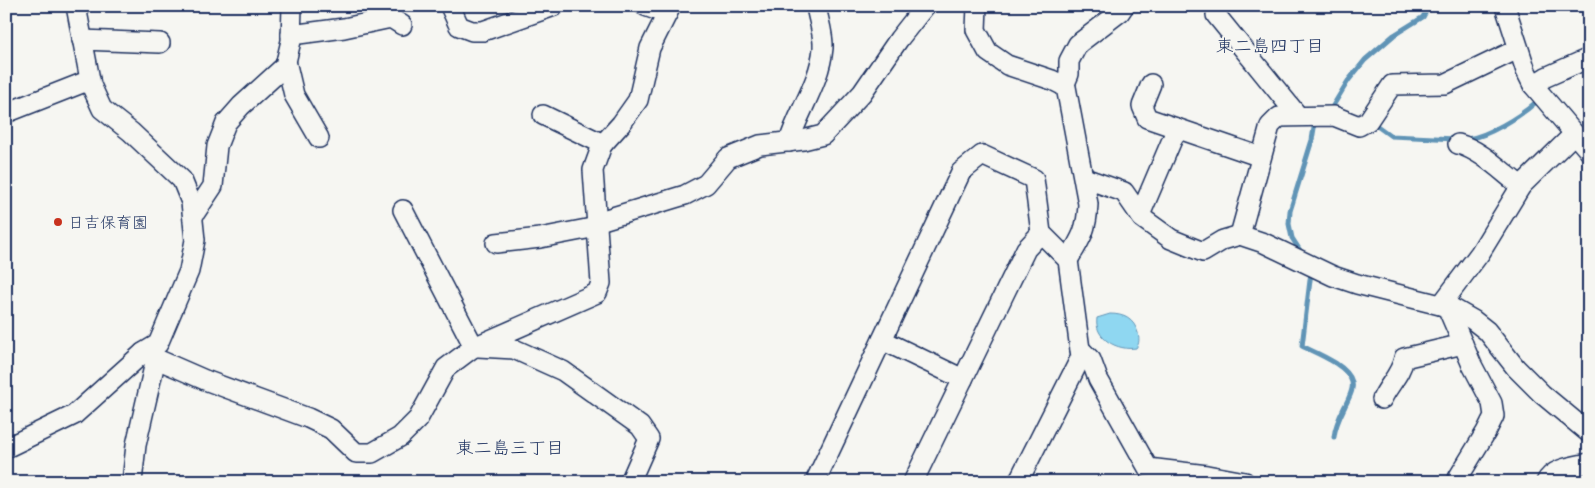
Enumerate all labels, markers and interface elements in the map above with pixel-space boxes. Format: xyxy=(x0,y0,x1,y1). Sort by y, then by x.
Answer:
district label: 東二島四丁目 xyxy=(1216,35,1324,57)
place label: 日吉保育園 xyxy=(68,213,148,232)
marker: 日吉保育園 xyxy=(52,216,64,228)
district label: 東二島三丁目 xyxy=(456,437,564,459)

